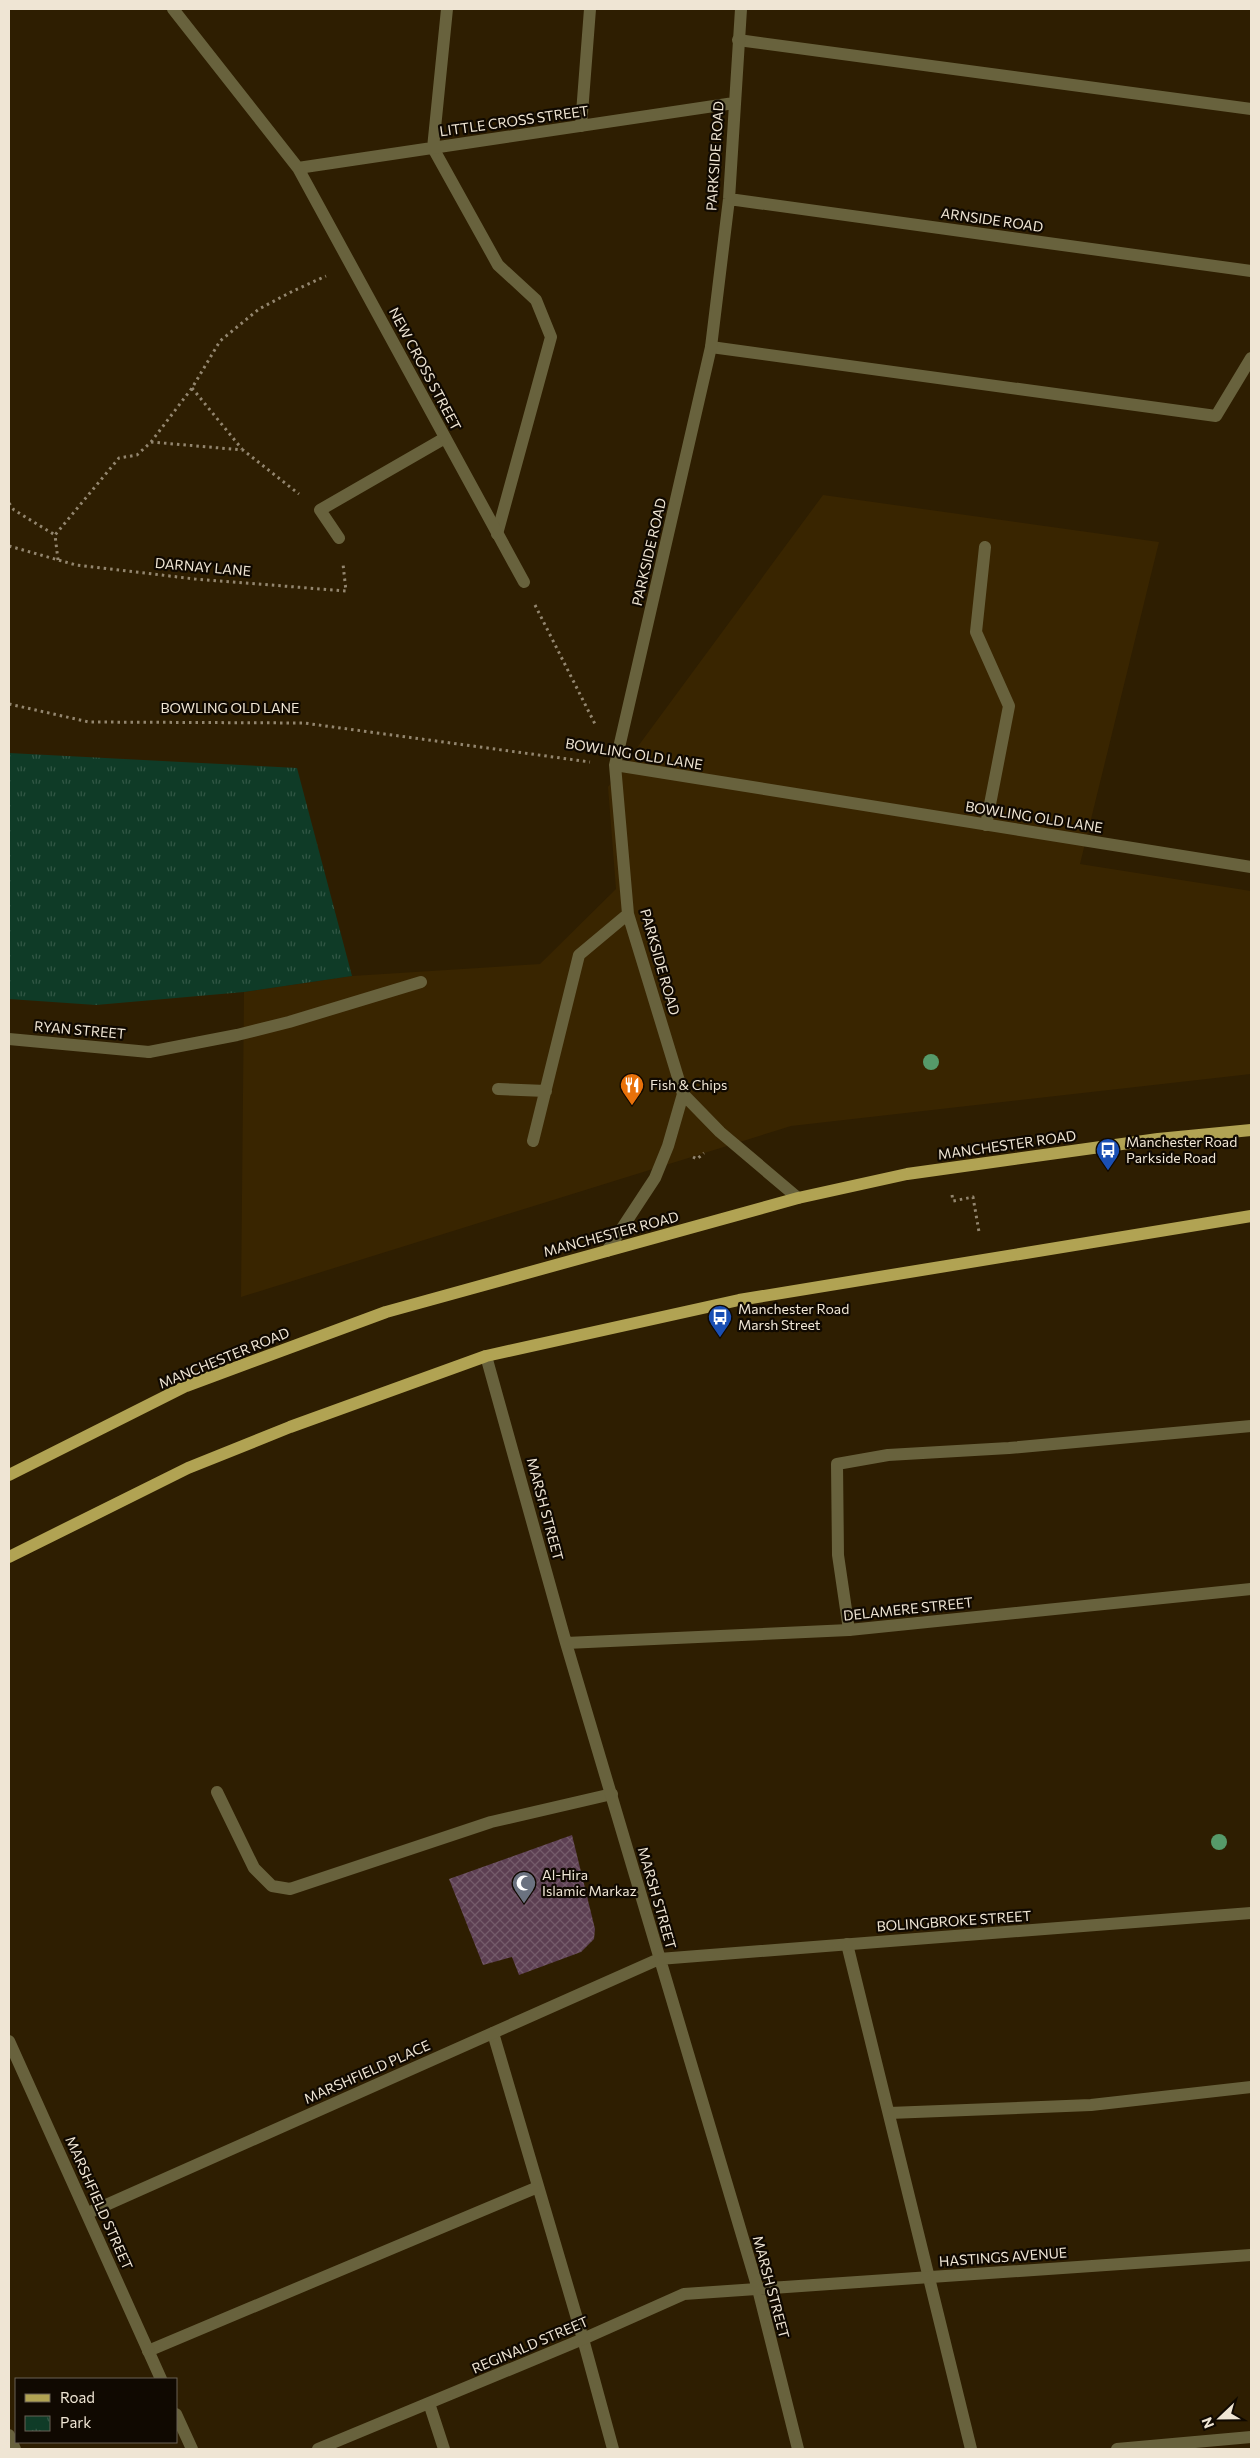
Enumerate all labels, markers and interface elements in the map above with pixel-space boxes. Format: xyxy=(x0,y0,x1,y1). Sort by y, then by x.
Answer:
street label: PARKSIDE ROAD xyxy=(702,100,727,211)
street label: LITTLE CROSS STREET xyxy=(438,102,589,139)
street label: ARNSIDE ROAD xyxy=(940,204,1044,235)
street label: NEW CROSS STREET xyxy=(386,304,465,433)
street label: PARKSIDE ROAD xyxy=(628,496,669,607)
street label: DARNAY LANE xyxy=(154,554,252,579)
street label: BOWLING OLD LANE xyxy=(161,699,299,716)
street label: BOWLING OLD LANE xyxy=(564,734,704,773)
street label: BOWLING OLD LANE xyxy=(964,797,1104,836)
street label: PARKSIDE ROAD xyxy=(637,907,684,1017)
street label: RYAN STREET xyxy=(34,1017,127,1042)
restaurant icon: Fish & Chips xyxy=(619,1072,645,1106)
place label: Fish & Chips xyxy=(650,1076,727,1093)
street label: MANCHESTER ROAD xyxy=(937,1126,1077,1163)
place label: Manchester Road Parkside Road xyxy=(1126,1133,1237,1166)
bus stop icon: Manchester Road Parkside Road xyxy=(1095,1137,1121,1171)
street label: MANCHESTER ROAD xyxy=(541,1207,680,1260)
place label: Manchester Road Marsh Street xyxy=(738,1300,849,1333)
bus stop icon: Manchester Road Marsh Street xyxy=(707,1304,733,1338)
street label: MANCHESTER ROAD xyxy=(156,1324,292,1392)
street label: MARSH STREET xyxy=(524,1456,567,1562)
street label: DELAMERE STREET xyxy=(842,1593,974,1624)
street label: MARSH STREET xyxy=(635,1845,680,1951)
place label: Al-Hira Islamic Markaz xyxy=(542,1866,637,1899)
mosque icon: Al-Hira Islamic Markaz xyxy=(511,1870,537,1904)
street label: BOLINGBROKE STREET xyxy=(876,1907,1032,1934)
street label: MARSHFIELD PLACE xyxy=(301,2036,433,2107)
street label: MARSHFIELD STREET xyxy=(62,2133,137,2272)
street label: MARSH STREET xyxy=(750,2234,793,2340)
street label: HASTINGS AVENUE xyxy=(938,2244,1068,2269)
street label: REGINALD STREET xyxy=(469,2312,591,2377)
legend xyxy=(15,2378,178,2443)
text: Road xyxy=(60,2388,95,2406)
north arrow xyxy=(1195,2393,1245,2443)
text: Park xyxy=(60,2413,91,2431)
text: N xyxy=(1198,2415,1217,2431)

